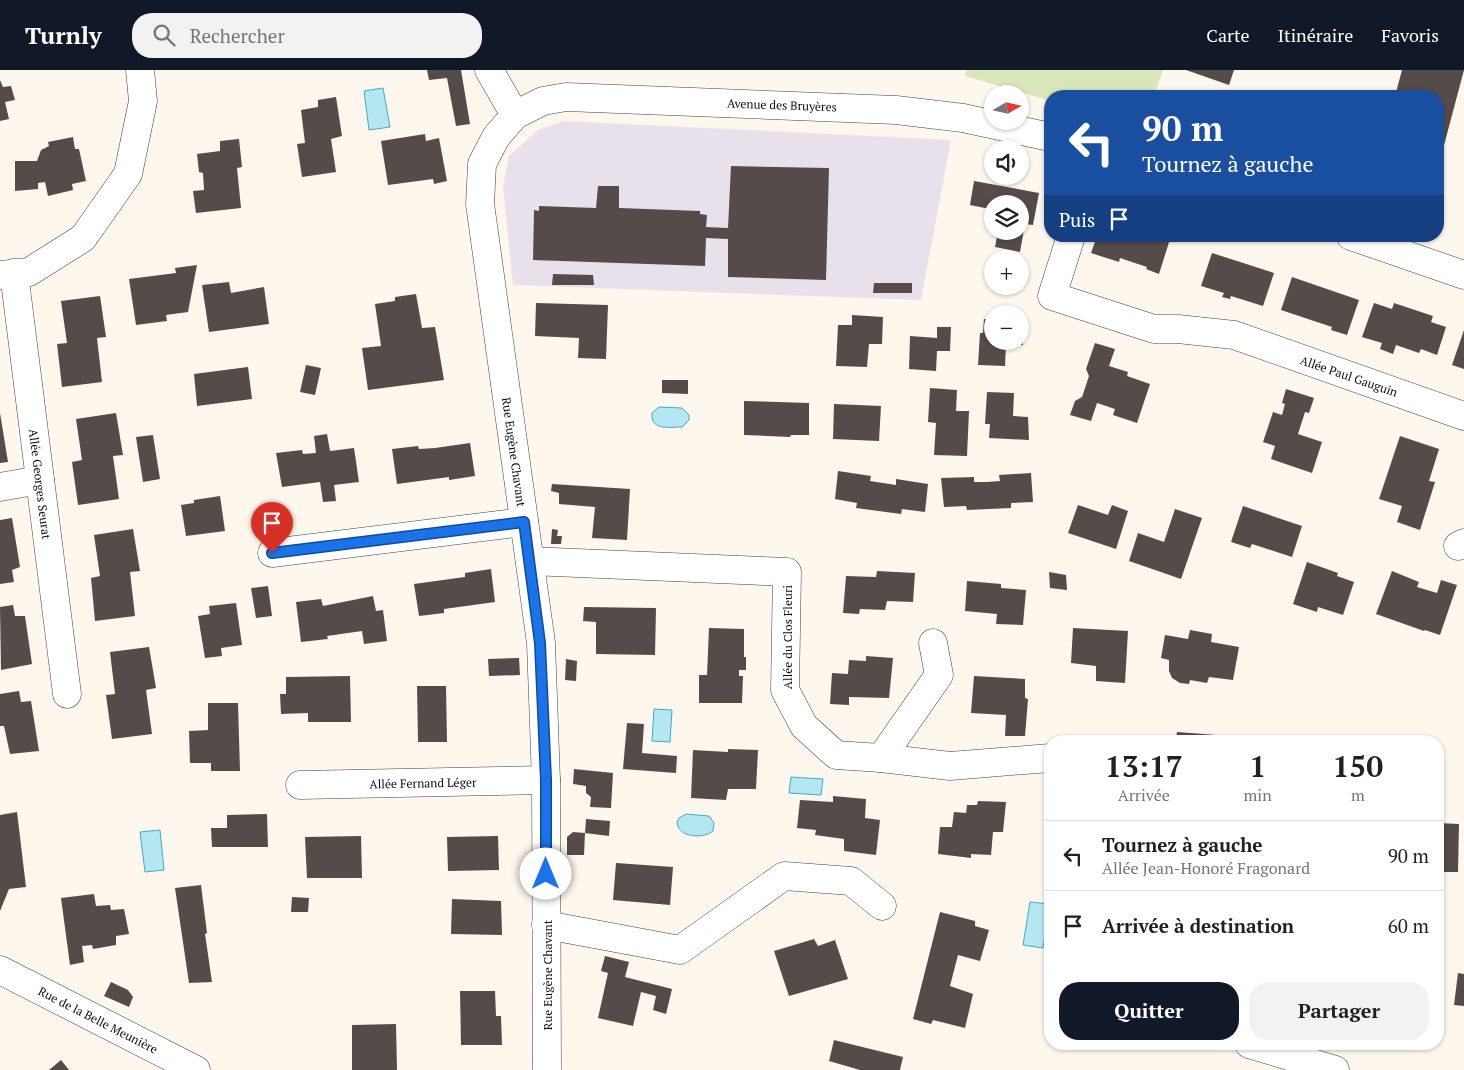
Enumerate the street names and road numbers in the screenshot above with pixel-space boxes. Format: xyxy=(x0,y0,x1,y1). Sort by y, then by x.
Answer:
street label: Avenue des Bruyères xyxy=(727,96,837,114)
street label: Allée Paul Gauguin xyxy=(1298,352,1400,400)
street label: Rue Eugène Chavant xyxy=(499,396,529,508)
street label: Allée Georges Seurat xyxy=(26,428,54,540)
street label: Allée du Clos Fleuri xyxy=(780,584,795,689)
street label: Allée Fernand Léger xyxy=(369,775,477,791)
street label: Rue Eugène Chavant xyxy=(540,919,555,1030)
street label: Rue de la Belle Meunière xyxy=(36,983,160,1057)

